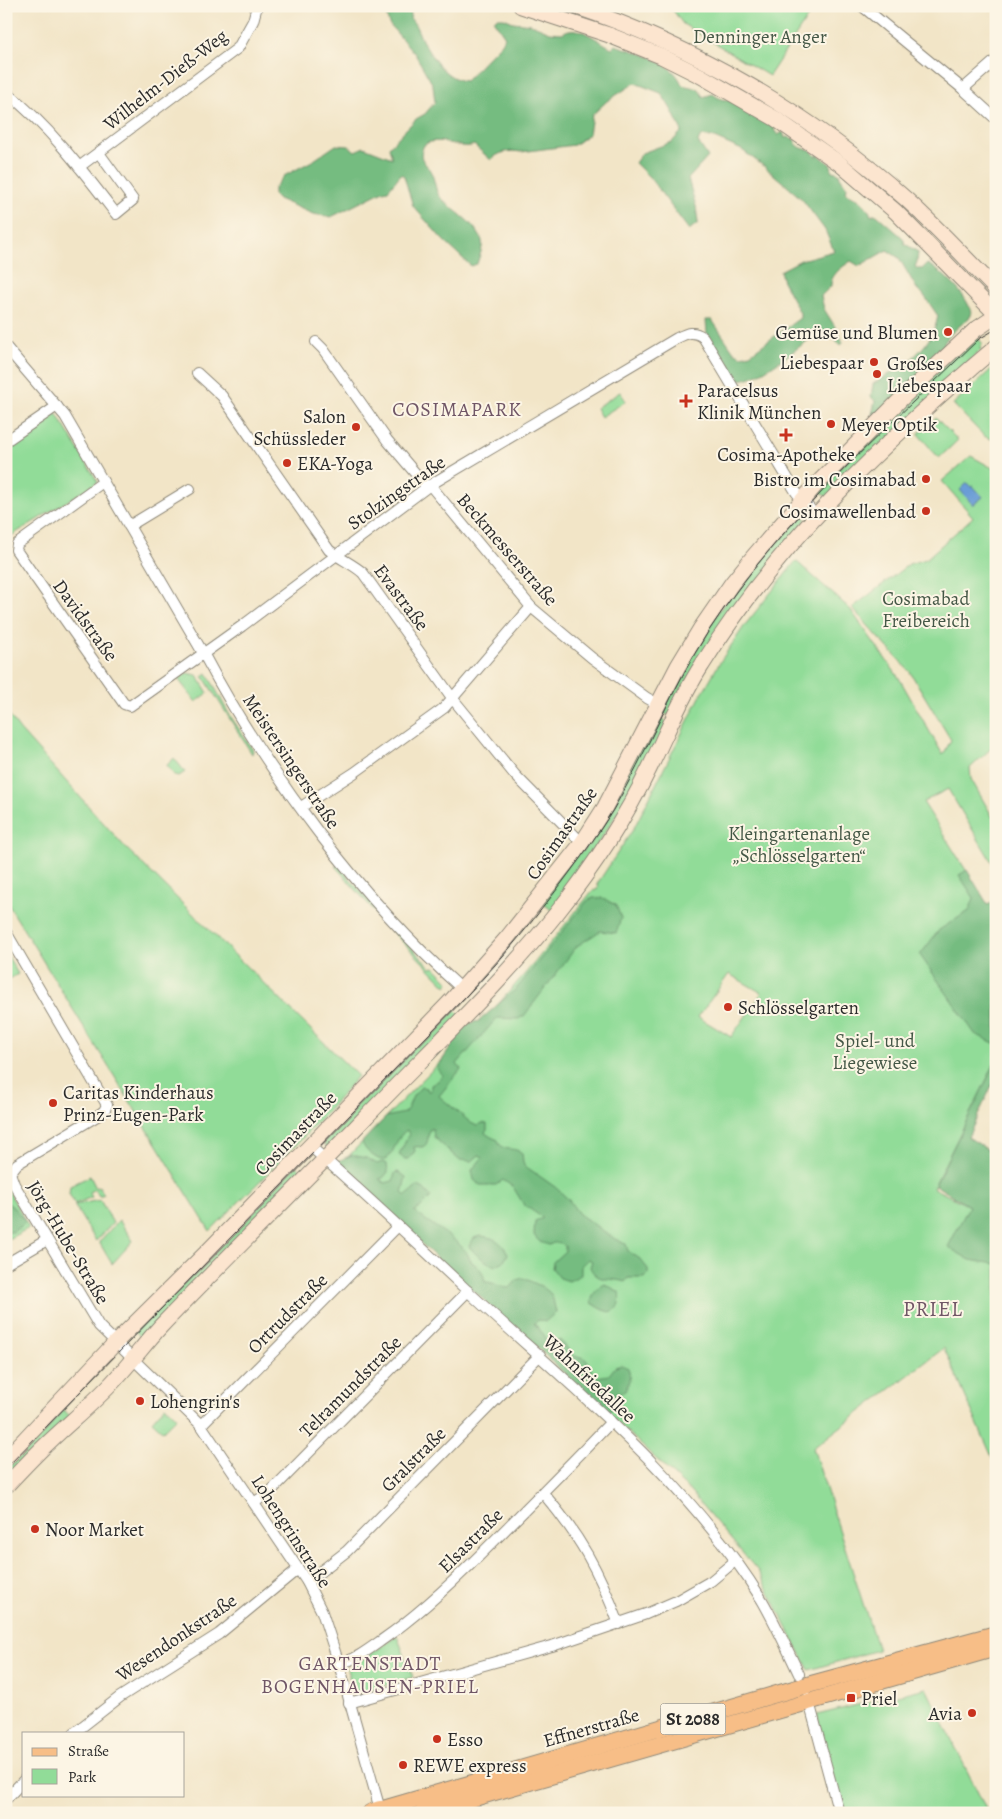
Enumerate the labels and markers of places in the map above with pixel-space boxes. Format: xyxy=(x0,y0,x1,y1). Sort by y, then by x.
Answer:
place label: Gemüse und Blumen xyxy=(776,320,938,346)
marker: Gemüse und Blumen xyxy=(942,326,954,338)
place label: Liebespaar xyxy=(780,350,864,376)
place label: Großes Liebespaar xyxy=(887,351,971,399)
marker: Liebespaar xyxy=(868,356,880,368)
marker: Großes Liebespaar xyxy=(871,368,883,380)
place label: Paracelsus Klinik München xyxy=(697,378,821,426)
marker: Paracelsus Klinik München xyxy=(679,394,693,408)
place label: Salon Schüssleder xyxy=(253,404,346,452)
place label: Meyer Optik xyxy=(841,412,938,438)
marker: Meyer Optik xyxy=(825,418,837,430)
marker: Salon Schüssleder xyxy=(350,421,362,433)
marker: Cosima-Apotheke xyxy=(780,429,792,441)
place label: Cosima-Apotheke xyxy=(717,442,855,468)
place label: EKA-Yoga xyxy=(297,451,373,477)
marker: EKA-Yoga xyxy=(281,457,293,469)
place label: Bistro im Cosimabad xyxy=(753,467,917,493)
marker: Bistro im Cosimabad xyxy=(920,473,932,485)
place label: Cosimawellenbad xyxy=(779,499,917,525)
marker: Cosimawellenbad xyxy=(920,505,932,517)
place label: Schlösselgarten xyxy=(738,995,859,1021)
marker: Schlösselgarten xyxy=(722,1001,734,1013)
place label: Caritas Kinderhaus Prinz-Eugen-Park xyxy=(63,1080,214,1128)
marker: Caritas Kinderhaus Prinz-Eugen-Park xyxy=(47,1097,59,1109)
place label: Lohengrin's xyxy=(150,1389,240,1415)
marker: Lohengrin's xyxy=(134,1395,146,1407)
place label: Noor Market xyxy=(45,1517,144,1543)
marker: Noor Market xyxy=(29,1523,41,1535)
place label: Priel xyxy=(861,1686,897,1712)
marker: Priel xyxy=(845,1692,857,1704)
place label: Avia xyxy=(928,1701,962,1727)
marker: Avia xyxy=(966,1707,978,1719)
place label: Esso xyxy=(447,1727,483,1753)
marker: Esso xyxy=(431,1733,443,1745)
place label: REWE express xyxy=(413,1753,527,1779)
marker: REWE express xyxy=(397,1759,409,1771)

